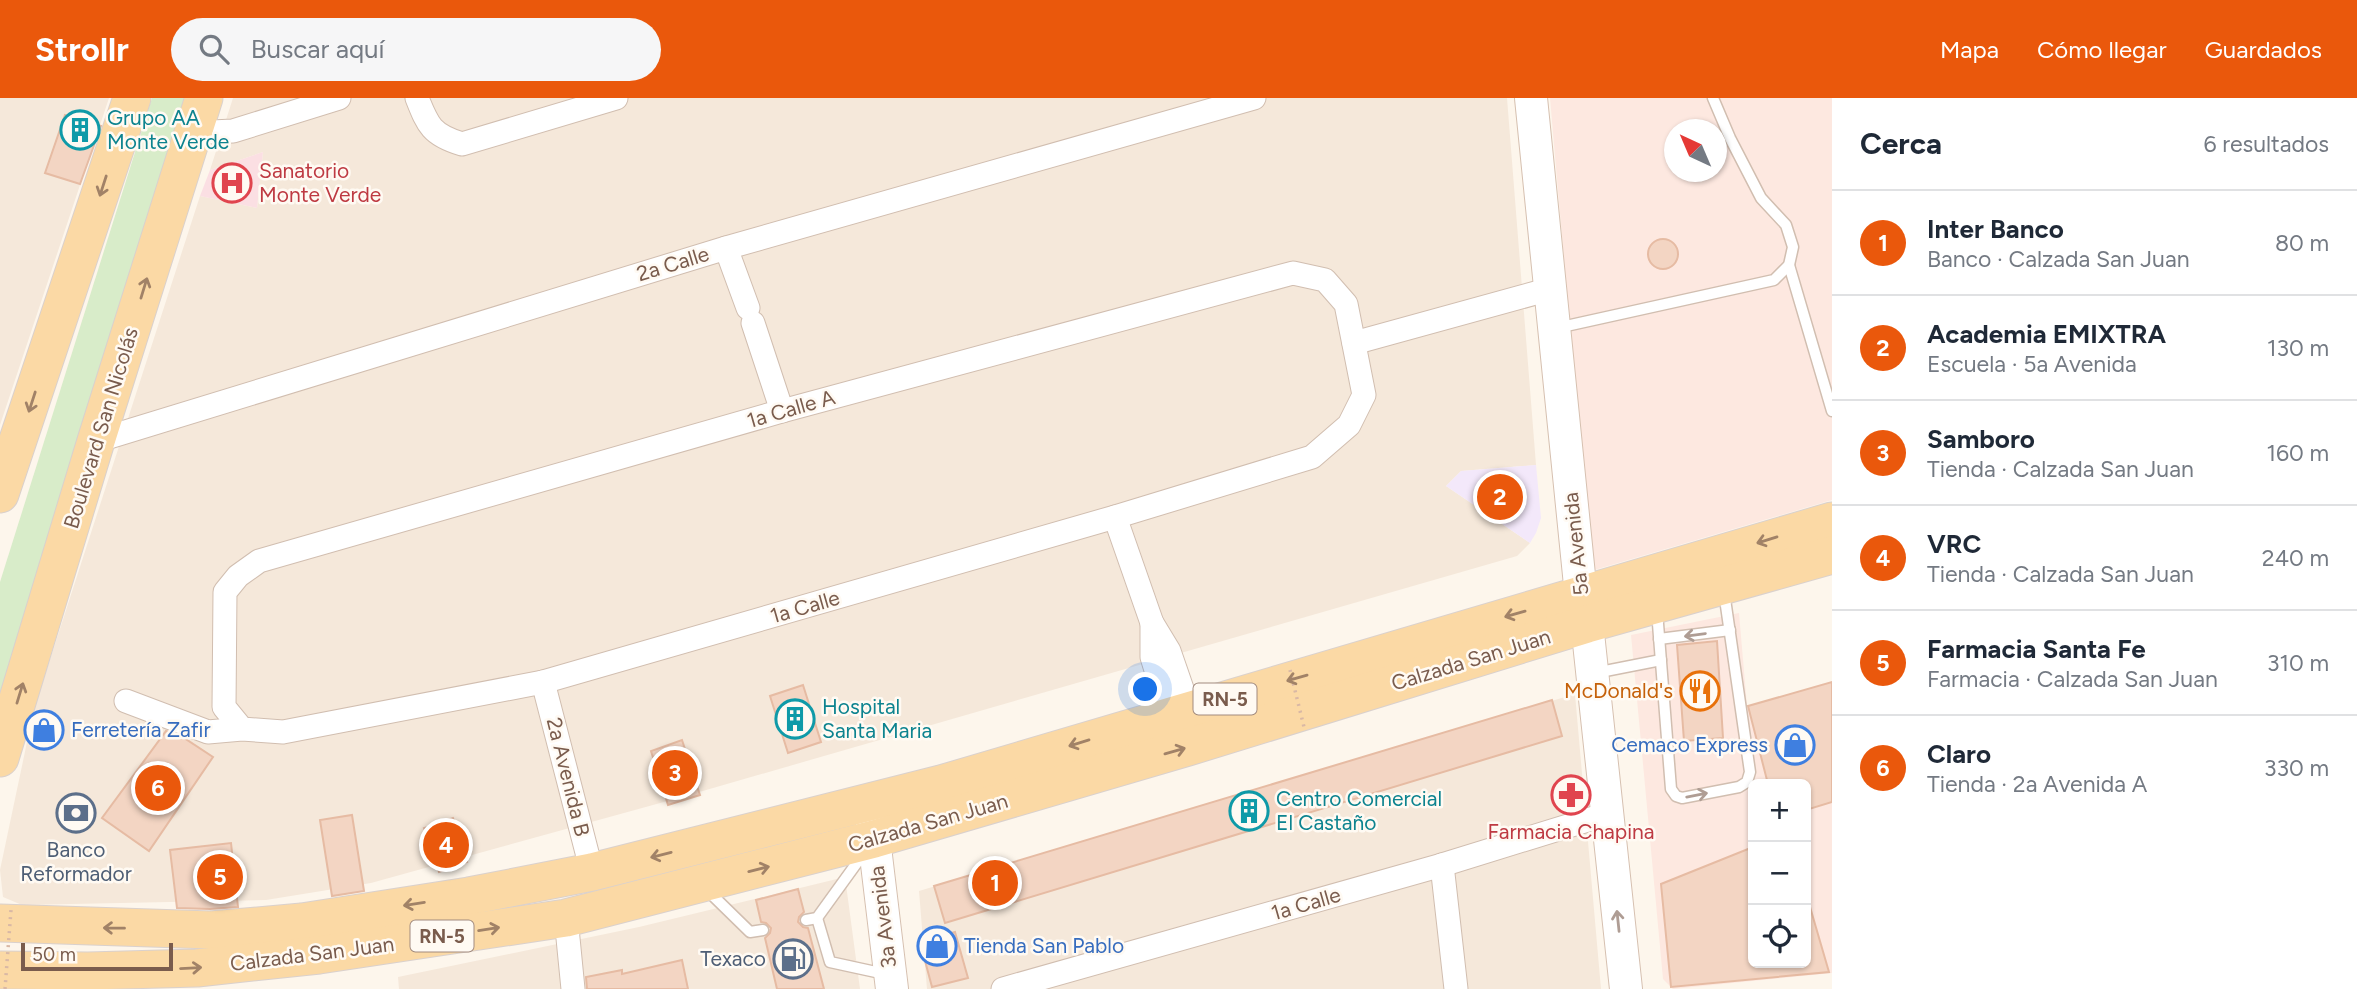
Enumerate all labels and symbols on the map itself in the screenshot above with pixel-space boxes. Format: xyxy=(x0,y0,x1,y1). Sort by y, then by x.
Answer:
place label: Grupo AA Monte Verde xyxy=(107,105,229,154)
building icon: Grupo AA Monte Verde xyxy=(59,109,101,151)
north arrow xyxy=(1664,119,1727,182)
place label: Sanatorio Monte Verde xyxy=(259,158,381,207)
hospital icon: Sanatorio Monte Verde xyxy=(211,162,253,204)
one-way arrow xyxy=(96,175,109,197)
street label: 2a Calle xyxy=(634,241,712,286)
one-way arrow xyxy=(138,277,151,299)
street label: Boulevard San Nicolás xyxy=(58,324,143,531)
street label: 1a Calle A xyxy=(744,384,838,433)
one-way arrow xyxy=(24,391,37,413)
pin: 2 xyxy=(1477,471,1523,523)
street label: 5a Avenida xyxy=(1558,491,1593,597)
one-way arrow xyxy=(1756,535,1778,548)
street label: 1a Calle xyxy=(767,585,843,628)
one-way arrow xyxy=(1504,609,1526,622)
street label: Calzada San Juan xyxy=(1388,623,1553,696)
one-way arrow xyxy=(1684,628,1707,641)
restaurant icon: McDonald's xyxy=(1679,670,1721,712)
your location xyxy=(1128,672,1162,706)
one-way arrow xyxy=(1286,672,1308,685)
place label: McDonald's xyxy=(1564,678,1673,703)
one-way arrow xyxy=(14,682,27,704)
road number: RN-5 xyxy=(1194,684,1256,714)
place label: Hospital Santa Maria xyxy=(822,694,932,743)
building icon: Hospital Santa Maria xyxy=(774,698,816,740)
shop icon: Ferretería Zafir xyxy=(23,709,65,751)
street label: 2a Avenida B xyxy=(542,715,595,839)
place label: Ferretería Zafir xyxy=(71,717,211,742)
shop icon: Cemaco Express xyxy=(1774,724,1816,766)
place label: Cemaco Express xyxy=(1611,732,1768,757)
one-way arrow xyxy=(1068,737,1090,750)
one-way arrow xyxy=(1164,743,1186,756)
pin: 3 xyxy=(652,747,698,799)
pin: 6 xyxy=(135,762,181,814)
pharmacy icon: Farmacia Chapina xyxy=(1550,774,1592,816)
place label: Centro Comercial El Castaño xyxy=(1276,786,1442,835)
street label: Calzada San Juan xyxy=(845,788,1011,857)
one-way arrow xyxy=(1685,788,1708,801)
building icon: Centro Comercial El Castaño xyxy=(1228,790,1270,832)
bank icon: Banco Reformador xyxy=(55,792,97,834)
pin: 4 xyxy=(423,819,469,871)
place label: Farmacia Chapina xyxy=(1487,819,1655,844)
place label: Banco Reformador xyxy=(20,837,132,886)
one-way arrow xyxy=(650,849,672,862)
pin: 5 xyxy=(197,851,243,903)
pin: 1 xyxy=(972,857,1018,909)
one-way arrow xyxy=(747,862,769,875)
street label: 3a Avenida xyxy=(864,864,901,970)
street label: 1a Calle xyxy=(1268,882,1344,925)
one-way arrow xyxy=(403,898,426,911)
one-way arrow xyxy=(1612,910,1625,933)
road number: RN-5 xyxy=(410,920,474,951)
one-way arrow xyxy=(103,921,126,935)
one-way arrow xyxy=(477,922,500,935)
shop icon: Tienda San Pablo xyxy=(916,925,958,967)
street label: Calzada San Juan xyxy=(228,931,395,976)
place label: Tienda San Pablo xyxy=(964,933,1124,958)
fuel station icon: Texaco xyxy=(772,938,814,980)
scale bar xyxy=(21,940,173,972)
place label: Texaco xyxy=(700,946,766,971)
one-way arrow xyxy=(179,961,202,974)

